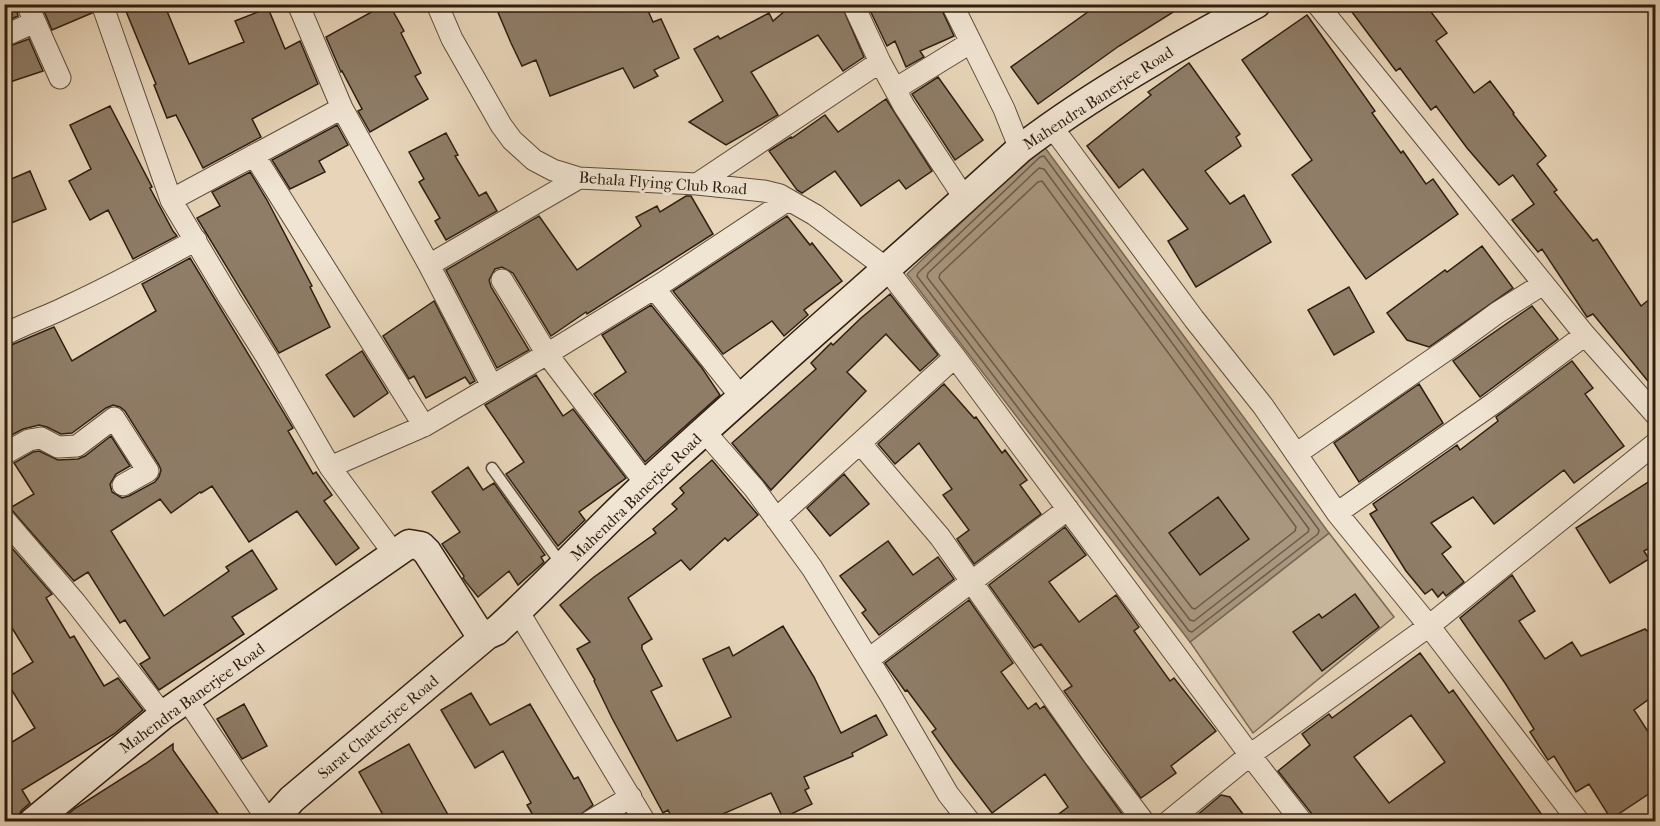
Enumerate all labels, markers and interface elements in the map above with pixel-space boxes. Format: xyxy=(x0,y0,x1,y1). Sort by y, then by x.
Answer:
street label: Mahendra Banerjee Road xyxy=(1019,42,1177,154)
street label: Behala Flying Club Road xyxy=(578,168,748,198)
street label: Mahendra Banerjee Road xyxy=(566,429,706,565)
street label: Mahendra Banerjee Road xyxy=(115,639,269,757)
street label: Sarat Chatterjee Road xyxy=(314,671,442,783)

